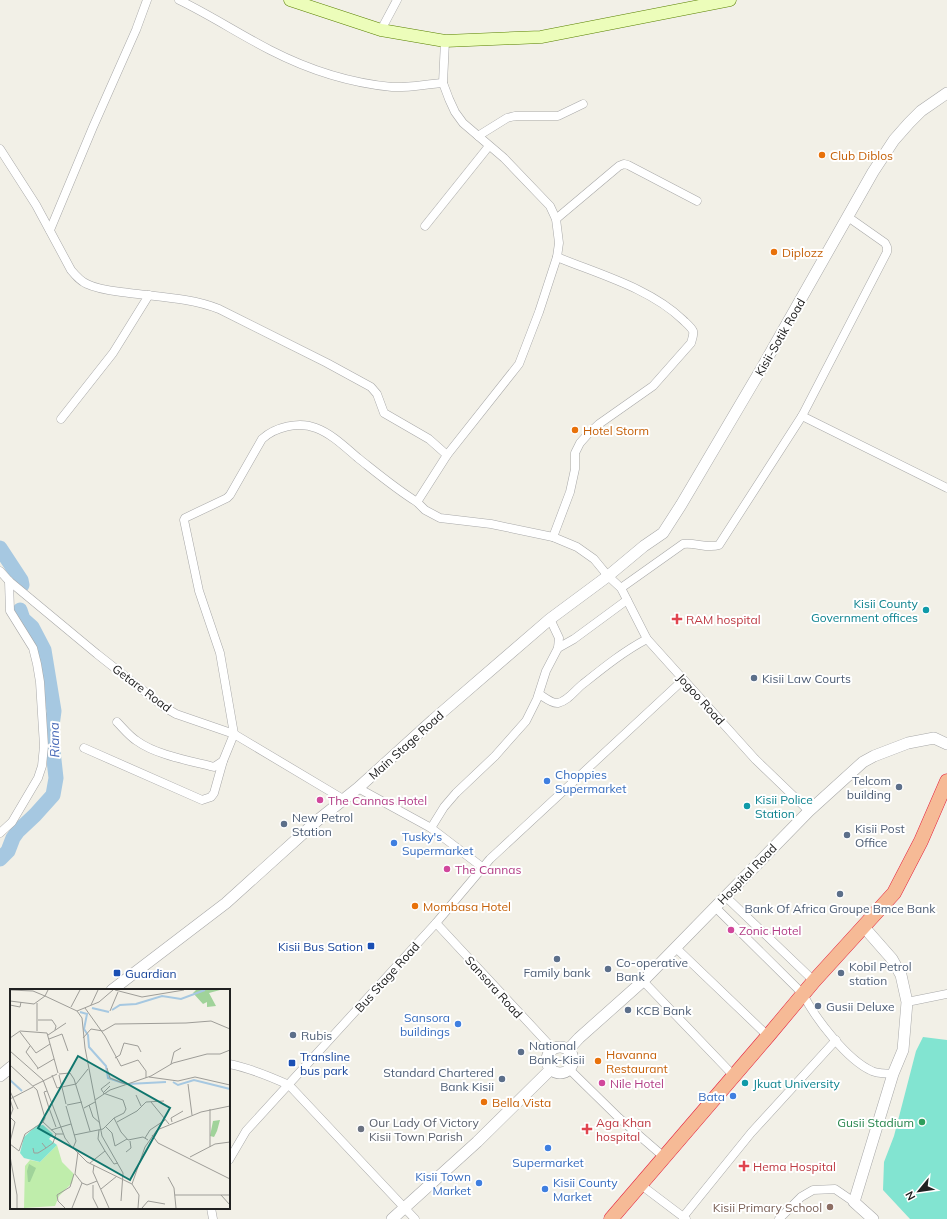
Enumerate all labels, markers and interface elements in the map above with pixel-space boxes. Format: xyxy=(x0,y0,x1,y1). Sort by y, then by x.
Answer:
place label: Club Diblos xyxy=(830,148,893,163)
marker: Club Diblos xyxy=(817,150,827,160)
place label: Diplozz xyxy=(782,245,823,260)
marker: Diplozz xyxy=(769,247,779,257)
street label: Kisii-Sotik Road xyxy=(752,296,808,378)
place label: Hotel Storm xyxy=(583,423,649,438)
marker: Hotel Storm xyxy=(570,425,580,435)
place label: Kisii County Government offices xyxy=(811,596,919,625)
marker: Kisii County Government offices xyxy=(921,605,931,615)
place label: RAM hospital xyxy=(686,612,761,627)
marker: RAM hospital xyxy=(671,613,683,625)
street label: Getare Road xyxy=(110,661,174,715)
street label: Jogoo Road xyxy=(674,670,728,728)
place label: Kisii Law Courts xyxy=(762,671,851,686)
marker: Kisii Law Courts xyxy=(749,673,759,683)
street label: Main Stage Road xyxy=(365,707,447,783)
water label: Riana xyxy=(46,722,62,758)
place label: Choppies Supermarket xyxy=(555,767,626,796)
place label: Telcom building xyxy=(847,773,891,802)
marker: Choppies Supermarket xyxy=(542,776,552,786)
marker: Telcom building xyxy=(894,782,904,792)
place label: Kisii Police Station xyxy=(755,792,813,821)
place label: The Cannas Hotel xyxy=(328,793,427,808)
marker: The Cannas Hotel xyxy=(315,795,325,805)
marker: Kisii Police Station xyxy=(742,801,752,811)
place label: New Petrol Station xyxy=(292,810,353,839)
marker: New Petrol Station xyxy=(279,819,289,829)
place label: Kisii Post Office xyxy=(855,821,905,850)
place label: Tusky's Supermarket xyxy=(402,829,473,858)
marker: Kisii Post Office xyxy=(842,830,852,840)
marker: Tusky's Supermarket xyxy=(389,838,399,848)
street label: Hospital Road xyxy=(714,840,780,908)
place label: The Cannas xyxy=(455,862,521,877)
marker: The Cannas xyxy=(442,864,452,874)
marker: Bank Of Africa Groupe Bmce Bank xyxy=(835,889,845,899)
place label: Mombasa Hotel xyxy=(423,899,511,914)
marker: Mombasa Hotel xyxy=(410,901,420,911)
place label: Bank Of Africa Groupe Bmce Bank xyxy=(745,901,936,916)
place label: Zonic Hotel xyxy=(739,923,801,938)
marker: Zonic Hotel xyxy=(726,925,736,935)
place label: Kisii Bus Sation xyxy=(278,939,363,954)
street label: Bus Stage Road xyxy=(352,939,422,1015)
marker: Kisii Bus Sation xyxy=(366,941,376,951)
street label: Sansora Road xyxy=(462,953,526,1021)
marker: Family bank xyxy=(552,954,562,964)
place label: Co-operative Bank xyxy=(616,955,688,984)
place label: Kobil Petrol station xyxy=(849,959,912,988)
marker: Co-operative Bank xyxy=(603,964,613,974)
place label: Family bank xyxy=(523,965,591,980)
place label: Guardian xyxy=(125,966,176,981)
marker: Guardian xyxy=(112,968,122,978)
marker: Kobil Petrol station xyxy=(836,968,846,978)
inset map xyxy=(10,989,230,1209)
place label: Gusii Deluxe xyxy=(826,999,895,1014)
marker: Gusii Deluxe xyxy=(813,1001,823,1011)
place label: KCB Bank xyxy=(636,1003,692,1018)
marker: KCB Bank xyxy=(623,1005,633,1015)
place label: Sansora buildings xyxy=(400,1010,450,1039)
marker: Sansora buildings xyxy=(453,1019,463,1029)
place label: Rubis xyxy=(301,1028,332,1043)
marker: Rubis xyxy=(288,1030,298,1040)
place label: National Bank-Kisii xyxy=(529,1038,585,1067)
marker: National Bank-Kisii xyxy=(516,1047,526,1057)
place label: Havanna Restaurant xyxy=(606,1047,668,1076)
place label: Transline bus park xyxy=(300,1049,350,1078)
marker: Havanna Restaurant xyxy=(593,1056,603,1066)
marker: Transline bus park xyxy=(287,1058,297,1068)
place label: Standard Chartered Bank Kisii xyxy=(383,1065,494,1094)
marker: Standard Chartered Bank Kisii xyxy=(497,1074,507,1084)
place label: Nile Hotel xyxy=(610,1076,664,1091)
place label: Jkuat University xyxy=(753,1076,840,1091)
marker: Nile Hotel xyxy=(597,1078,607,1088)
marker: Jkuat University xyxy=(740,1078,750,1088)
place label: Bata xyxy=(698,1089,725,1104)
marker: Bata xyxy=(728,1091,738,1101)
place label: Bella Vista xyxy=(492,1095,551,1110)
marker: Bella Vista xyxy=(479,1097,489,1107)
place label: Our Lady Of Victory Kisii Town Parish xyxy=(369,1115,479,1144)
place label: Aga Khan hospital xyxy=(596,1115,651,1144)
place label: Gusii Stadium xyxy=(837,1115,914,1130)
marker: Gusii Stadium xyxy=(917,1117,927,1127)
marker: Aga Khan hospital xyxy=(581,1123,593,1135)
marker: Our Lady Of Victory Kisii Town Parish xyxy=(356,1124,366,1134)
marker: Supermarket xyxy=(543,1143,553,1153)
place label: Supermarket xyxy=(512,1155,584,1170)
place label: Hema Hospital xyxy=(753,1159,836,1174)
marker: Hema Hospital xyxy=(738,1160,750,1172)
place label: Kisii Town Market xyxy=(415,1169,471,1198)
north arrow xyxy=(899,1171,939,1211)
place label: Kisii County Market xyxy=(553,1175,618,1204)
marker: Kisii Town Market xyxy=(474,1178,484,1188)
marker: Kisii County Market xyxy=(540,1184,550,1194)
text: N xyxy=(902,1189,918,1203)
place label: Kisii Primary School xyxy=(713,1200,822,1215)
marker: Kisii Primary School xyxy=(825,1202,835,1212)

